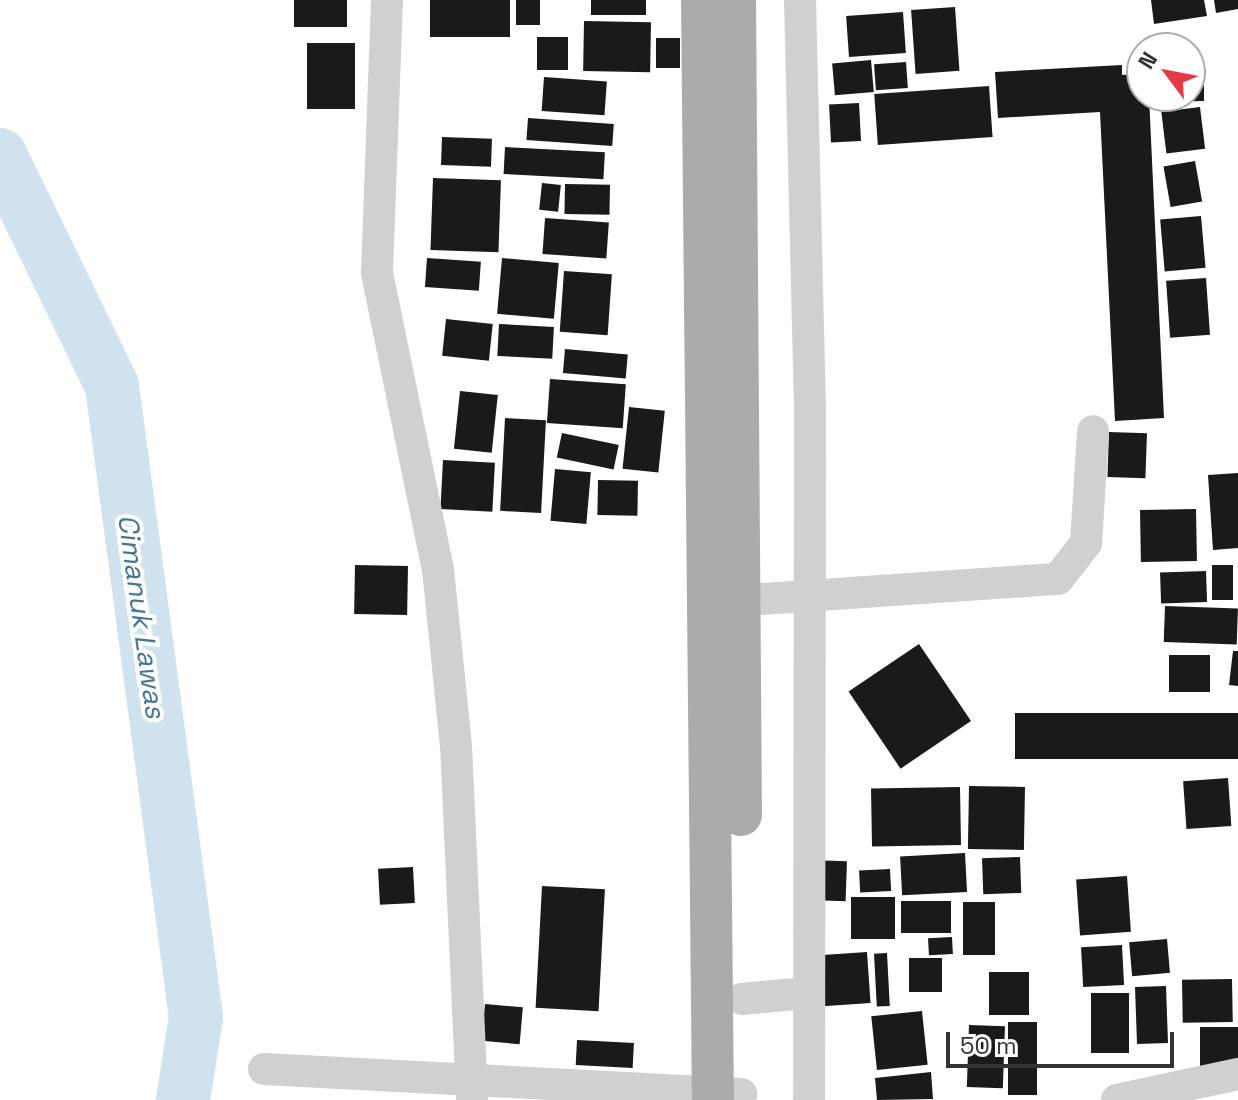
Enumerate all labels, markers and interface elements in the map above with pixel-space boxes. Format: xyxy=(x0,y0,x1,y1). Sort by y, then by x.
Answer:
north arrow xyxy=(1126,32,1206,112)
text: N xyxy=(1132,47,1163,74)
water label: Cimanuk Lawas xyxy=(111,512,173,720)
scale bar xyxy=(950,1016,1178,1066)
text: 50 m xyxy=(960,1030,1017,1061)

